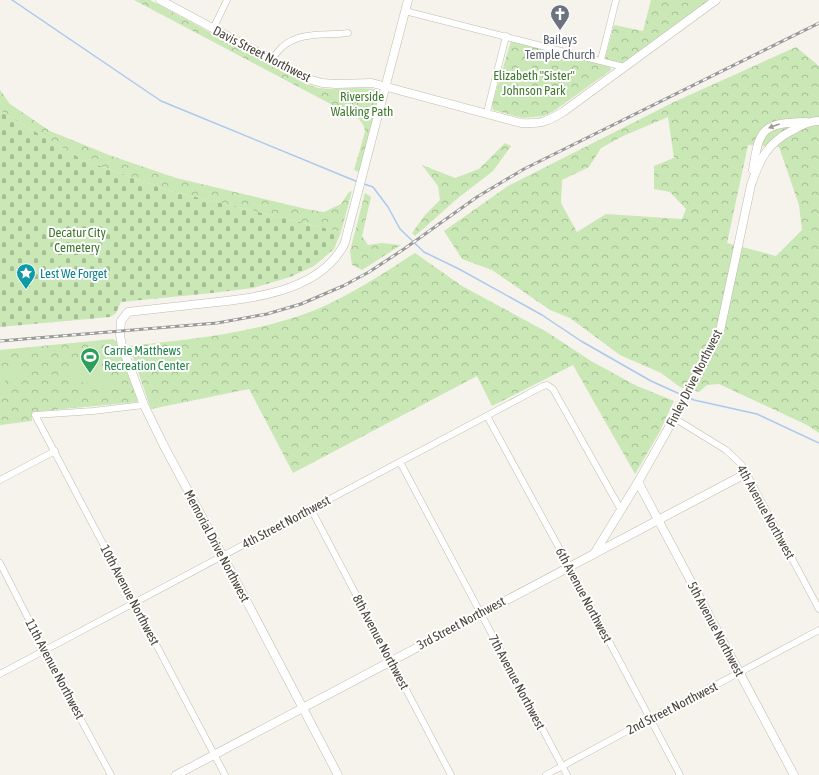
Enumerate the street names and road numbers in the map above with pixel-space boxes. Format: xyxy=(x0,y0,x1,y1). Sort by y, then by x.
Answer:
street label: Davis Street Northwest xyxy=(211,23,314,85)
street label: Finley Drive Northwest xyxy=(663,327,725,429)
street label: 4th Avenue Northwest xyxy=(734,462,798,562)
street label: Memorial Drive Northwest xyxy=(181,487,253,605)
street label: 4th Street Northwest xyxy=(239,492,333,552)
street label: 10th Avenue Northwest xyxy=(97,542,163,648)
street label: 6th Avenue Northwest xyxy=(553,545,615,645)
street label: 5th Avenue Northwest xyxy=(685,579,747,679)
street label: 8th Avenue Northwest xyxy=(350,592,412,692)
street label: 3rd Street Northwest xyxy=(414,593,508,653)
street label: 11th Avenue Northwest xyxy=(22,616,88,722)
street label: 7th Avenue Northwest xyxy=(486,632,548,732)
street label: 2nd Street Northwest xyxy=(624,678,720,737)

